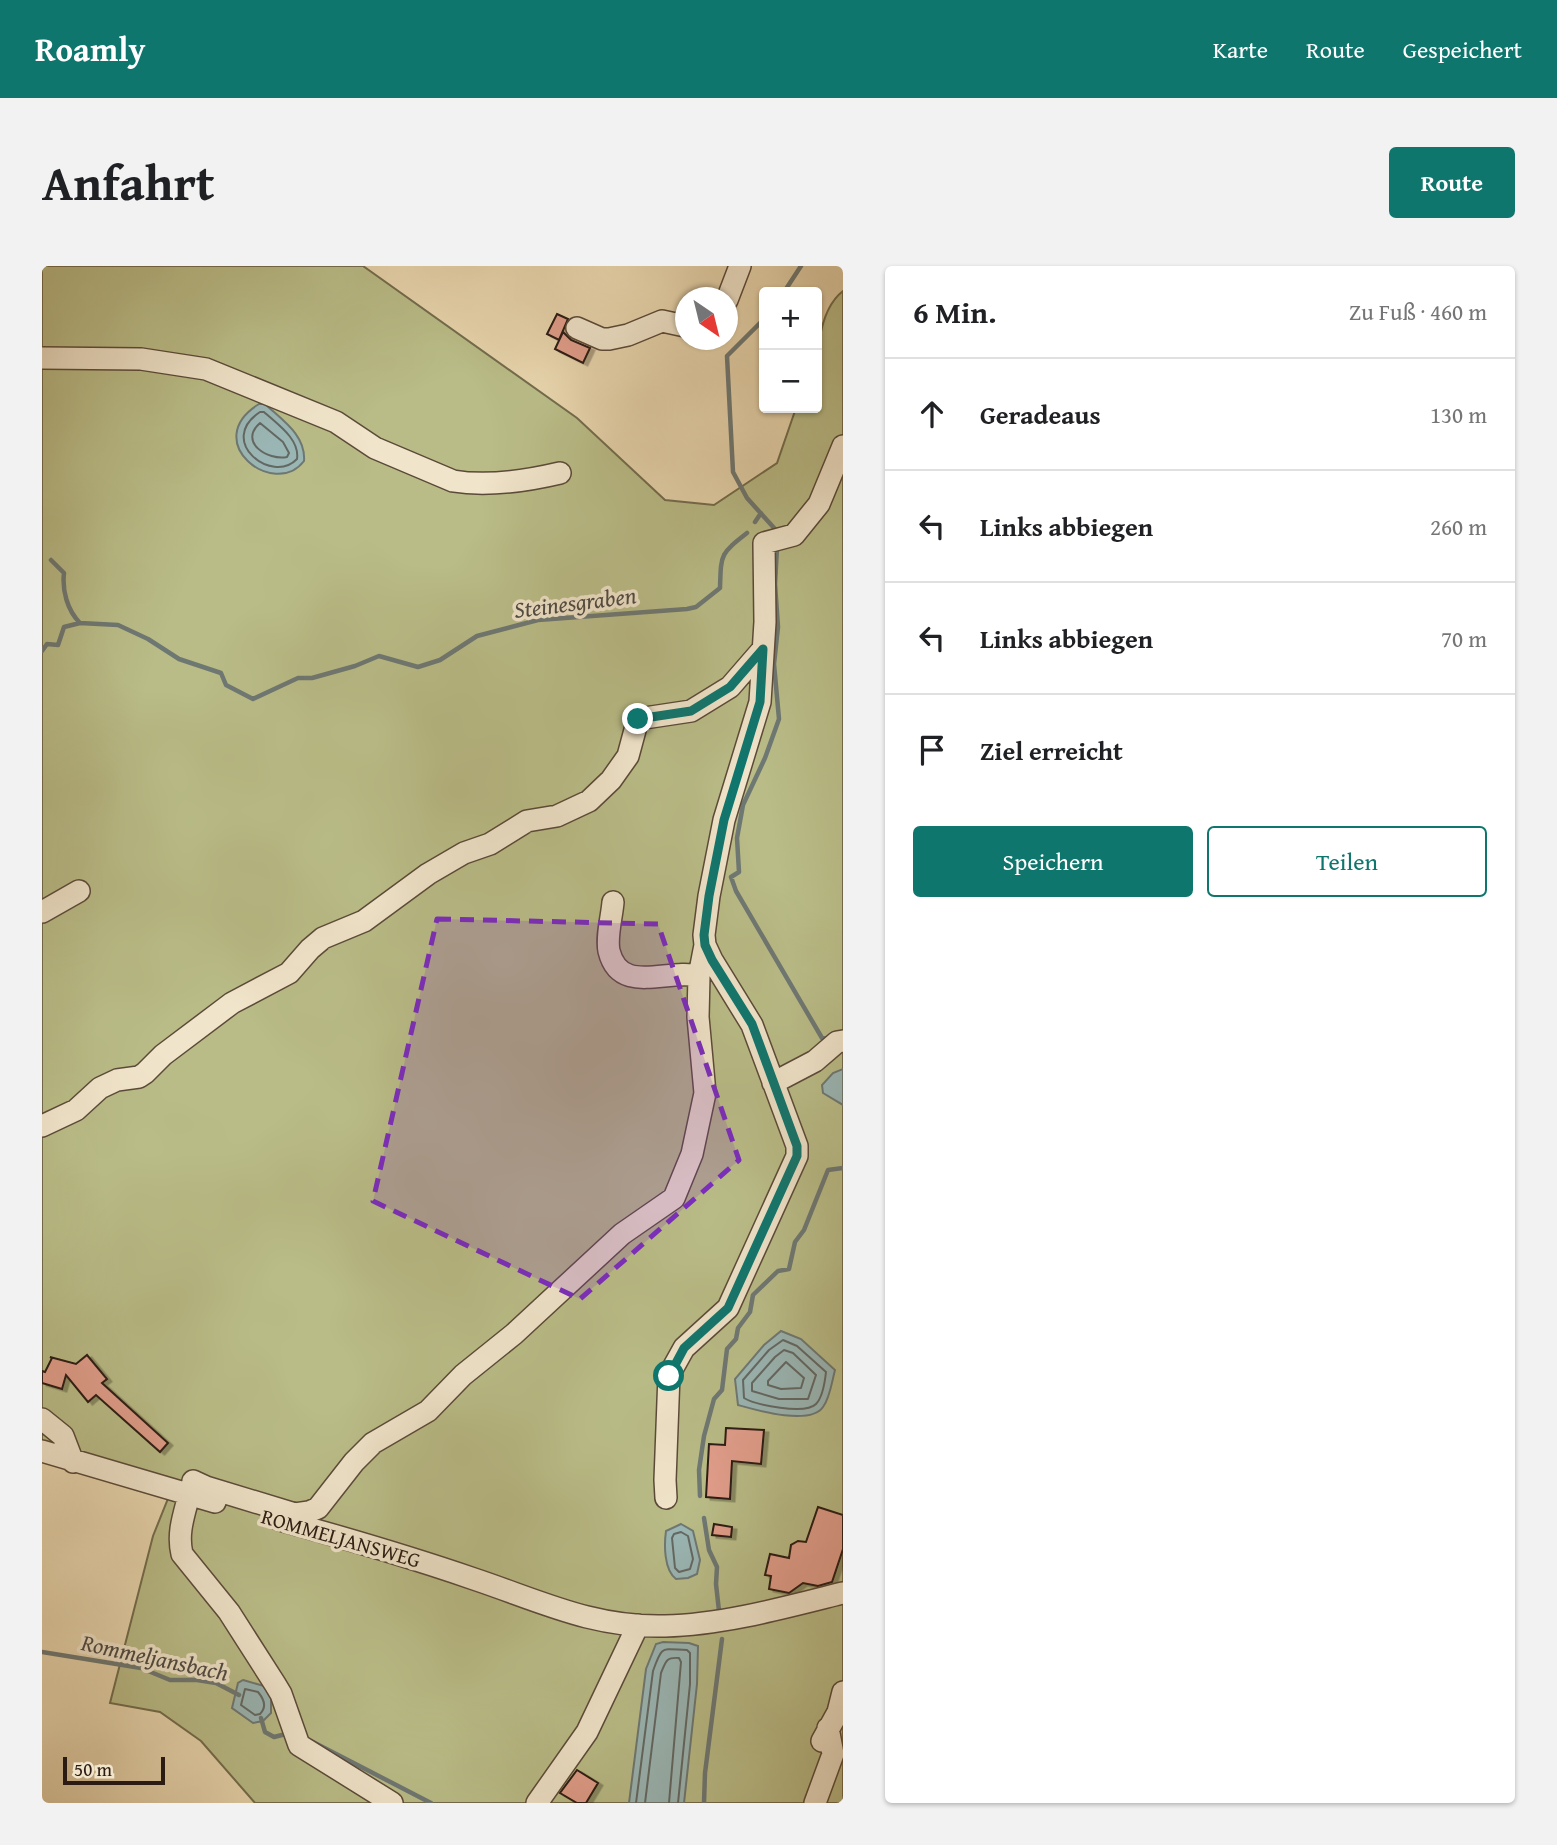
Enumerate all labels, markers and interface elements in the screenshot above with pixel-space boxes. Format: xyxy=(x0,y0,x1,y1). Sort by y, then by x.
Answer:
text: Roamly xyxy=(35,25,145,73)
text: Karte xyxy=(1213,32,1268,67)
text: Route xyxy=(1306,32,1365,67)
text: Gespeichert xyxy=(1403,32,1522,67)
text: Anfahrt xyxy=(42,146,215,218)
button: Route xyxy=(1389,147,1515,218)
north arrow xyxy=(675,287,738,350)
map controls xyxy=(759,287,822,413)
button: + xyxy=(759,287,822,350)
text: 6 Min. xyxy=(913,290,996,334)
text: Zu Fuß · 460 m xyxy=(1349,295,1487,328)
button: − xyxy=(759,350,822,413)
icon: ahead xyxy=(913,395,951,433)
text: Geradeaus xyxy=(980,395,1101,434)
text: 130 m xyxy=(1430,398,1487,431)
icon: left xyxy=(913,507,951,545)
text: Links abbiegen xyxy=(980,507,1153,546)
text: 260 m xyxy=(1430,510,1487,543)
water label: Steinesgraben xyxy=(512,578,638,626)
icon: left xyxy=(913,619,951,657)
text: Links abbiegen xyxy=(980,619,1153,658)
text: 70 m xyxy=(1441,622,1487,655)
route end xyxy=(622,703,653,734)
icon: arrive xyxy=(913,731,951,769)
text: Ziel erreicht xyxy=(980,731,1123,770)
button: Speichern xyxy=(913,826,1193,897)
button: Teilen xyxy=(1207,826,1487,897)
route start xyxy=(653,1360,684,1391)
street label: ROMMELJANSWEG xyxy=(258,1500,424,1576)
water label: Rommeljansbach xyxy=(78,1625,232,1689)
scale bar xyxy=(63,1754,164,1786)
text: 50 m xyxy=(74,1755,112,1783)

